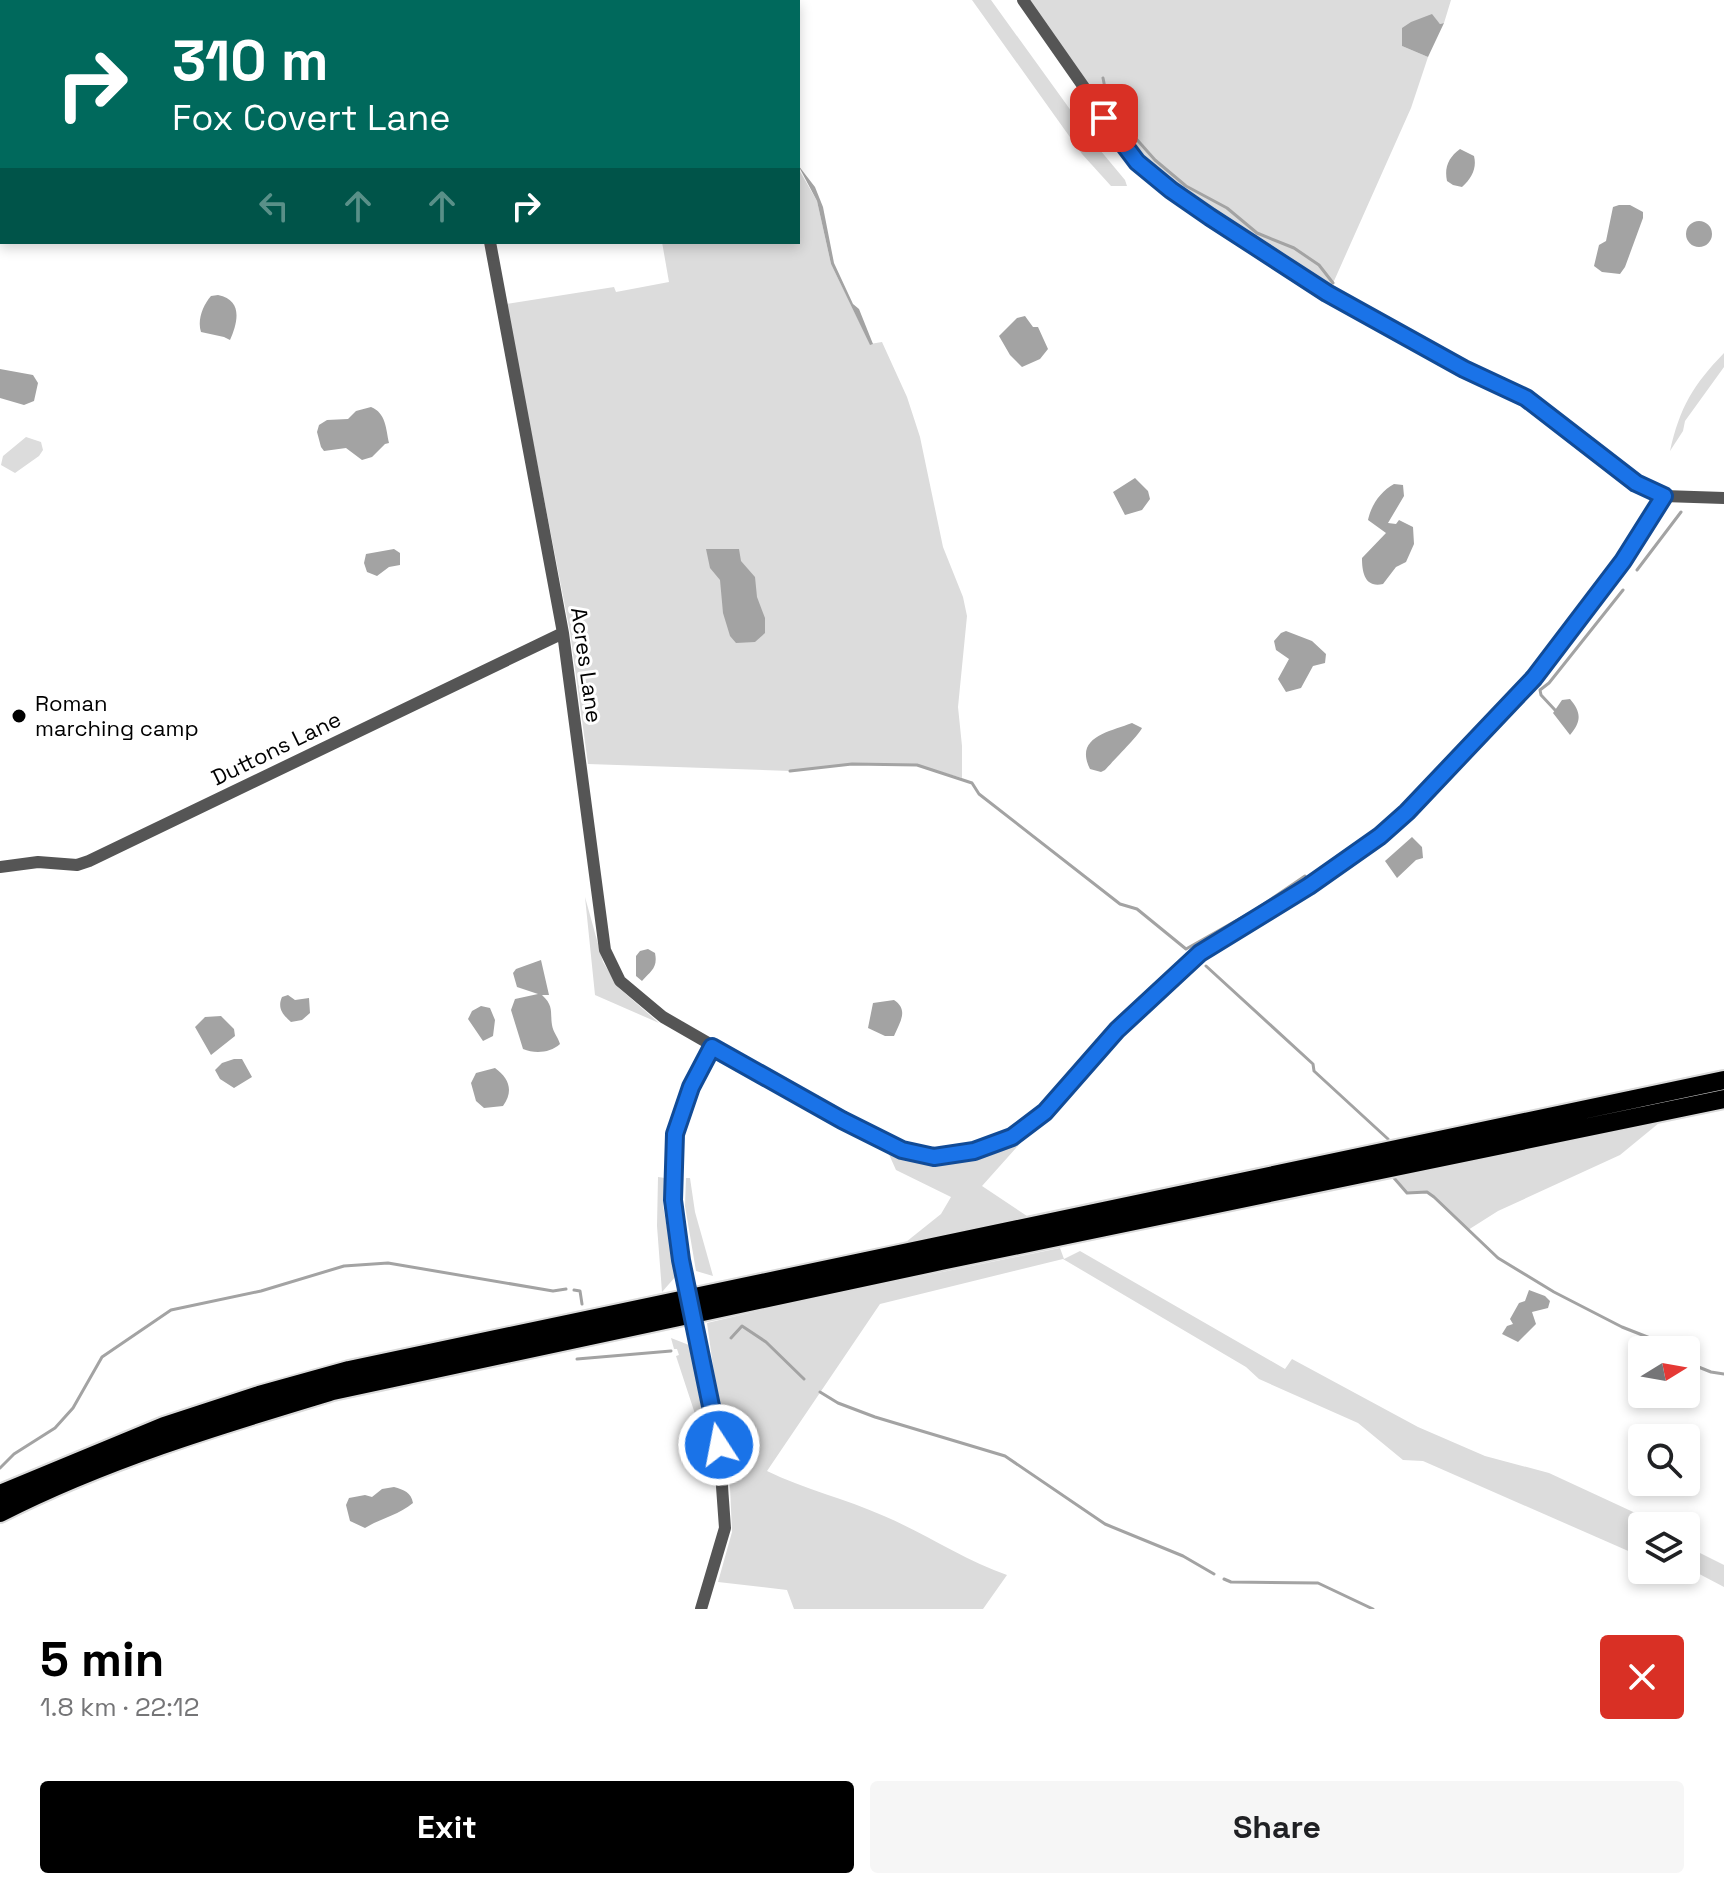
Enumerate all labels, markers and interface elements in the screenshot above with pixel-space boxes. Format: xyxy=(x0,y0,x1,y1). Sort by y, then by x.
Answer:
text: 310 m xyxy=(172,25,329,96)
icon: right xyxy=(40,32,144,136)
pin xyxy=(1070,84,1138,152)
text: Fox Covert Lane xyxy=(172,95,451,141)
icon: arrive xyxy=(1082,96,1126,140)
icon: left xyxy=(252,184,296,228)
icon: ahead xyxy=(336,184,380,228)
icon: ahead xyxy=(420,184,464,228)
icon: right xyxy=(504,184,548,228)
street label: Acres Lane xyxy=(565,605,609,725)
place label: Roman marching camp xyxy=(35,689,199,742)
street label: Duttons Lane xyxy=(207,705,345,791)
marker: Roman marching camp xyxy=(10,707,28,725)
north arrow xyxy=(1628,1336,1700,1408)
map controls xyxy=(1628,1336,1700,1584)
position arrow xyxy=(677,1403,761,1487)
button: search xyxy=(1628,1424,1700,1496)
button: layers xyxy=(1628,1512,1700,1584)
text: 5 min xyxy=(40,1629,164,1690)
button: close xyxy=(1600,1635,1684,1719)
text: 1.8 km · 22:12 xyxy=(40,1690,199,1724)
button: Exit xyxy=(40,1781,854,1873)
button: Share xyxy=(870,1781,1684,1873)

